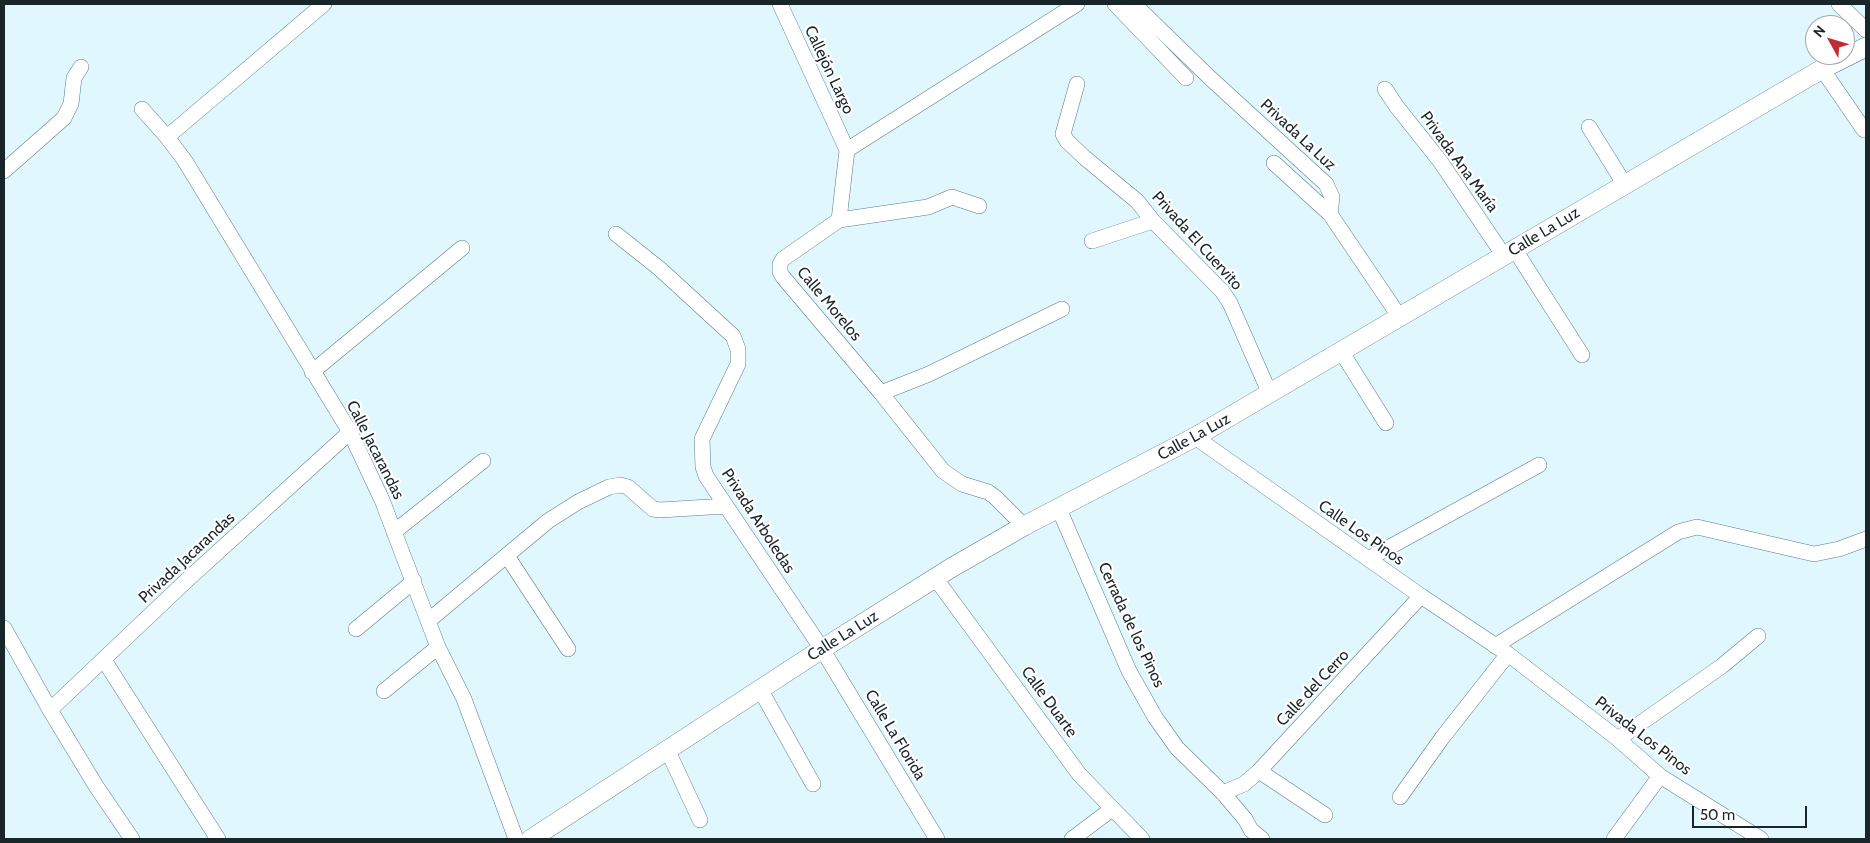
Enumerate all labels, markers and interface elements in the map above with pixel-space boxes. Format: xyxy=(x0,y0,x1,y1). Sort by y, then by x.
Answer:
north arrow xyxy=(1805,15,1855,65)
text: N xyxy=(1809,22,1829,41)
street label: Callejón Largo xyxy=(800,23,858,117)
street label: Privada La Luz xyxy=(1256,95,1340,175)
street label: Privada Ana María xyxy=(1416,108,1502,216)
street label: Privada El Cuervito xyxy=(1148,188,1246,294)
street label: Calle La Luz xyxy=(1505,203,1583,261)
street label: Calle Morelos xyxy=(793,263,865,345)
street label: Calle Jacarandas xyxy=(342,397,408,503)
street label: Calle La Luz xyxy=(1154,409,1234,465)
street label: Privada Arboledas xyxy=(717,465,799,577)
street label: Calle Los Pinos xyxy=(1314,496,1408,570)
street label: Privada Jacarandas xyxy=(135,509,239,607)
street label: Cerrada de los Pinos xyxy=(1094,559,1168,691)
street label: Calle La Luz xyxy=(804,607,882,665)
street label: Calle del Cerro xyxy=(1273,646,1353,730)
street label: Calle Duarte xyxy=(1017,663,1081,741)
street label: Calle La Florida xyxy=(861,686,929,784)
street label: Privada Los Pinos xyxy=(1591,692,1695,780)
scale bar xyxy=(1695,796,1810,828)
text: 50 m xyxy=(1700,806,1735,824)

